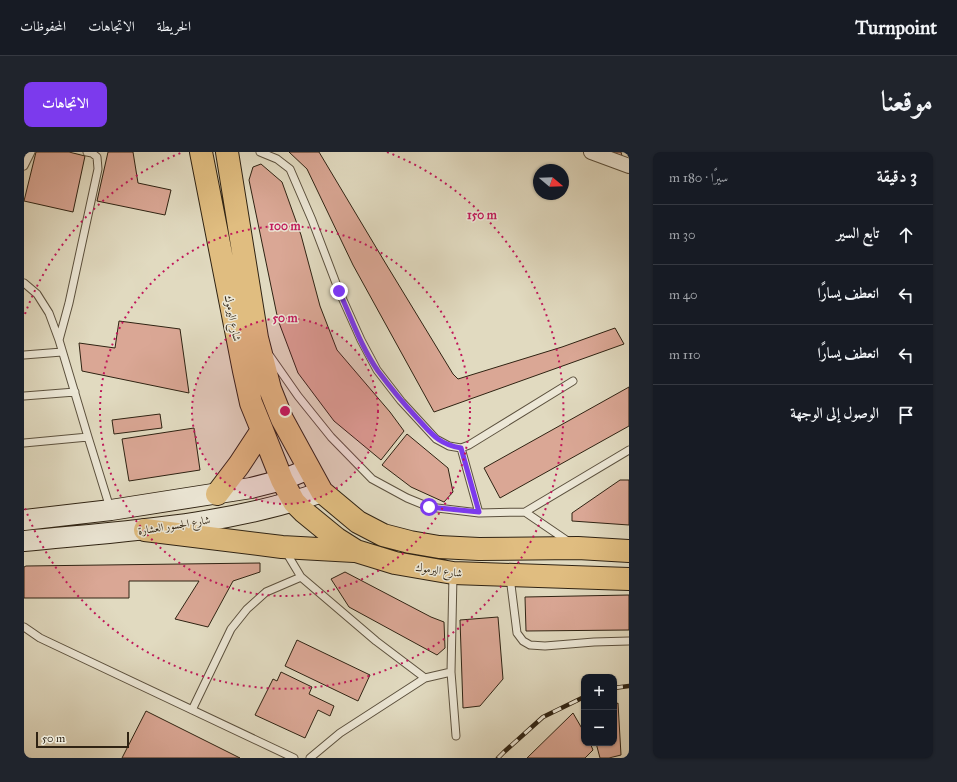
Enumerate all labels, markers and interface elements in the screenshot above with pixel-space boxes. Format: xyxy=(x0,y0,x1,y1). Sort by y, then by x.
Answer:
text: Turnpoint xyxy=(855,16,937,39)
text: المحفوظات xyxy=(20,18,66,35)
text: الاتجاهات xyxy=(88,18,135,35)
text: الخريطة xyxy=(157,18,191,35)
button: الاتجاهات xyxy=(24,82,107,127)
text: موقعنا xyxy=(881,84,933,119)
north arrow xyxy=(533,164,569,200)
text: 3 دقيقة xyxy=(877,166,917,187)
text: سيرًا · 180 m xyxy=(669,170,728,186)
text: 150 m xyxy=(467,208,498,222)
text: 100 m xyxy=(269,219,302,233)
text: تابع السير xyxy=(837,224,879,242)
icon: ahead xyxy=(895,224,917,246)
text: 30 m xyxy=(669,227,696,243)
route end xyxy=(330,282,348,300)
text: انعطف يسارًا xyxy=(817,284,879,302)
icon: left xyxy=(895,284,917,306)
text: 40 m xyxy=(669,287,698,303)
street label: شارع اليرموك xyxy=(219,294,243,343)
text: 50 m xyxy=(272,311,299,325)
text: انعطف يسارًا xyxy=(817,344,879,362)
icon: left xyxy=(895,344,917,366)
text: 110 m xyxy=(669,347,701,363)
centre of rings xyxy=(278,404,292,418)
text: الوصول إلى الوجهة xyxy=(790,404,879,422)
icon: arrive xyxy=(895,404,917,426)
route start xyxy=(420,498,438,516)
street label: شارع الجسور العشارة xyxy=(137,513,212,541)
street label: شارع اليرموك xyxy=(414,561,463,583)
map controls xyxy=(581,674,617,746)
button: + xyxy=(581,674,617,710)
button: − xyxy=(581,710,617,746)
scale bar xyxy=(36,730,129,749)
text: 50 m xyxy=(42,732,65,745)

